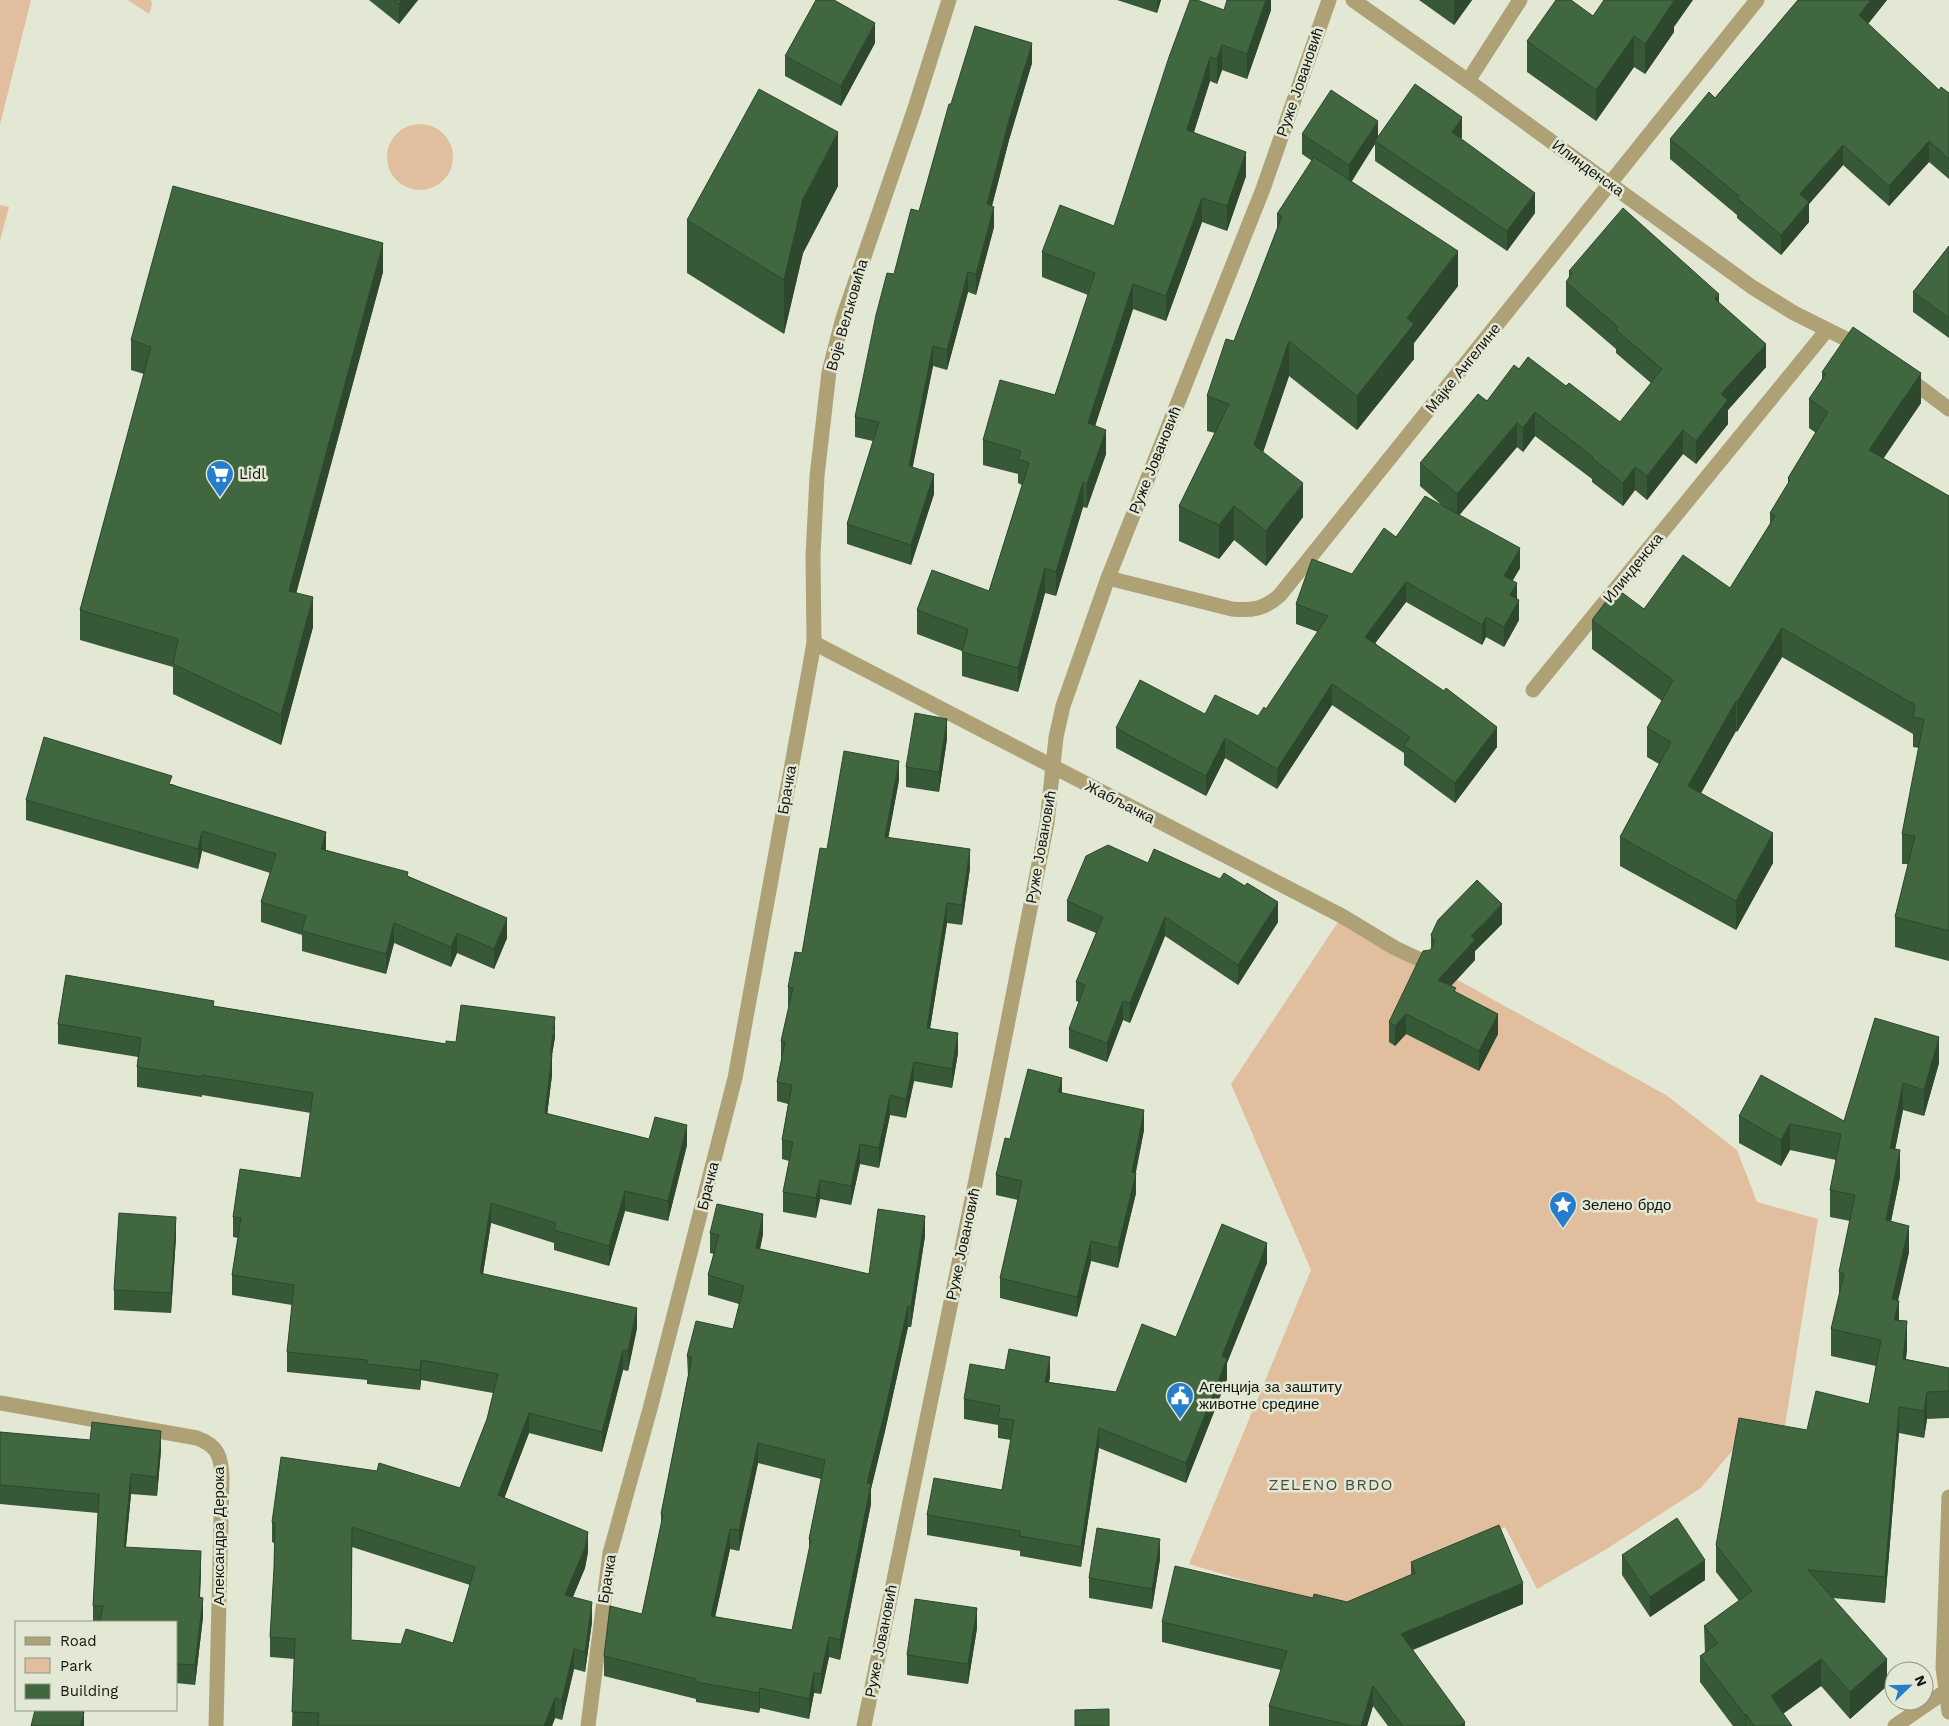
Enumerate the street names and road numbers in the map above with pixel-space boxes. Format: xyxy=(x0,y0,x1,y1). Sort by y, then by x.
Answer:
street label: Руже Јовановић xyxy=(1273,25,1327,139)
street label: Илинденска xyxy=(1549,136,1628,200)
street label: Воје Вељковића xyxy=(822,257,872,373)
street label: Мајке Ангелине xyxy=(1422,320,1504,416)
street label: Руже Јовановић xyxy=(1125,404,1185,516)
street label: Илинденска xyxy=(1599,529,1667,606)
street label: Брачка xyxy=(774,764,800,816)
street label: Жабљачка xyxy=(1082,777,1158,827)
street label: Руже Јовановић xyxy=(1022,789,1060,905)
street label: Брачка xyxy=(693,1159,723,1212)
street label: Руже Јовановић xyxy=(942,1186,984,1302)
street label: Александра Дерока xyxy=(210,1466,228,1605)
street label: Брачка xyxy=(594,1553,620,1605)
street label: Руже Јовановић xyxy=(861,1583,901,1699)

